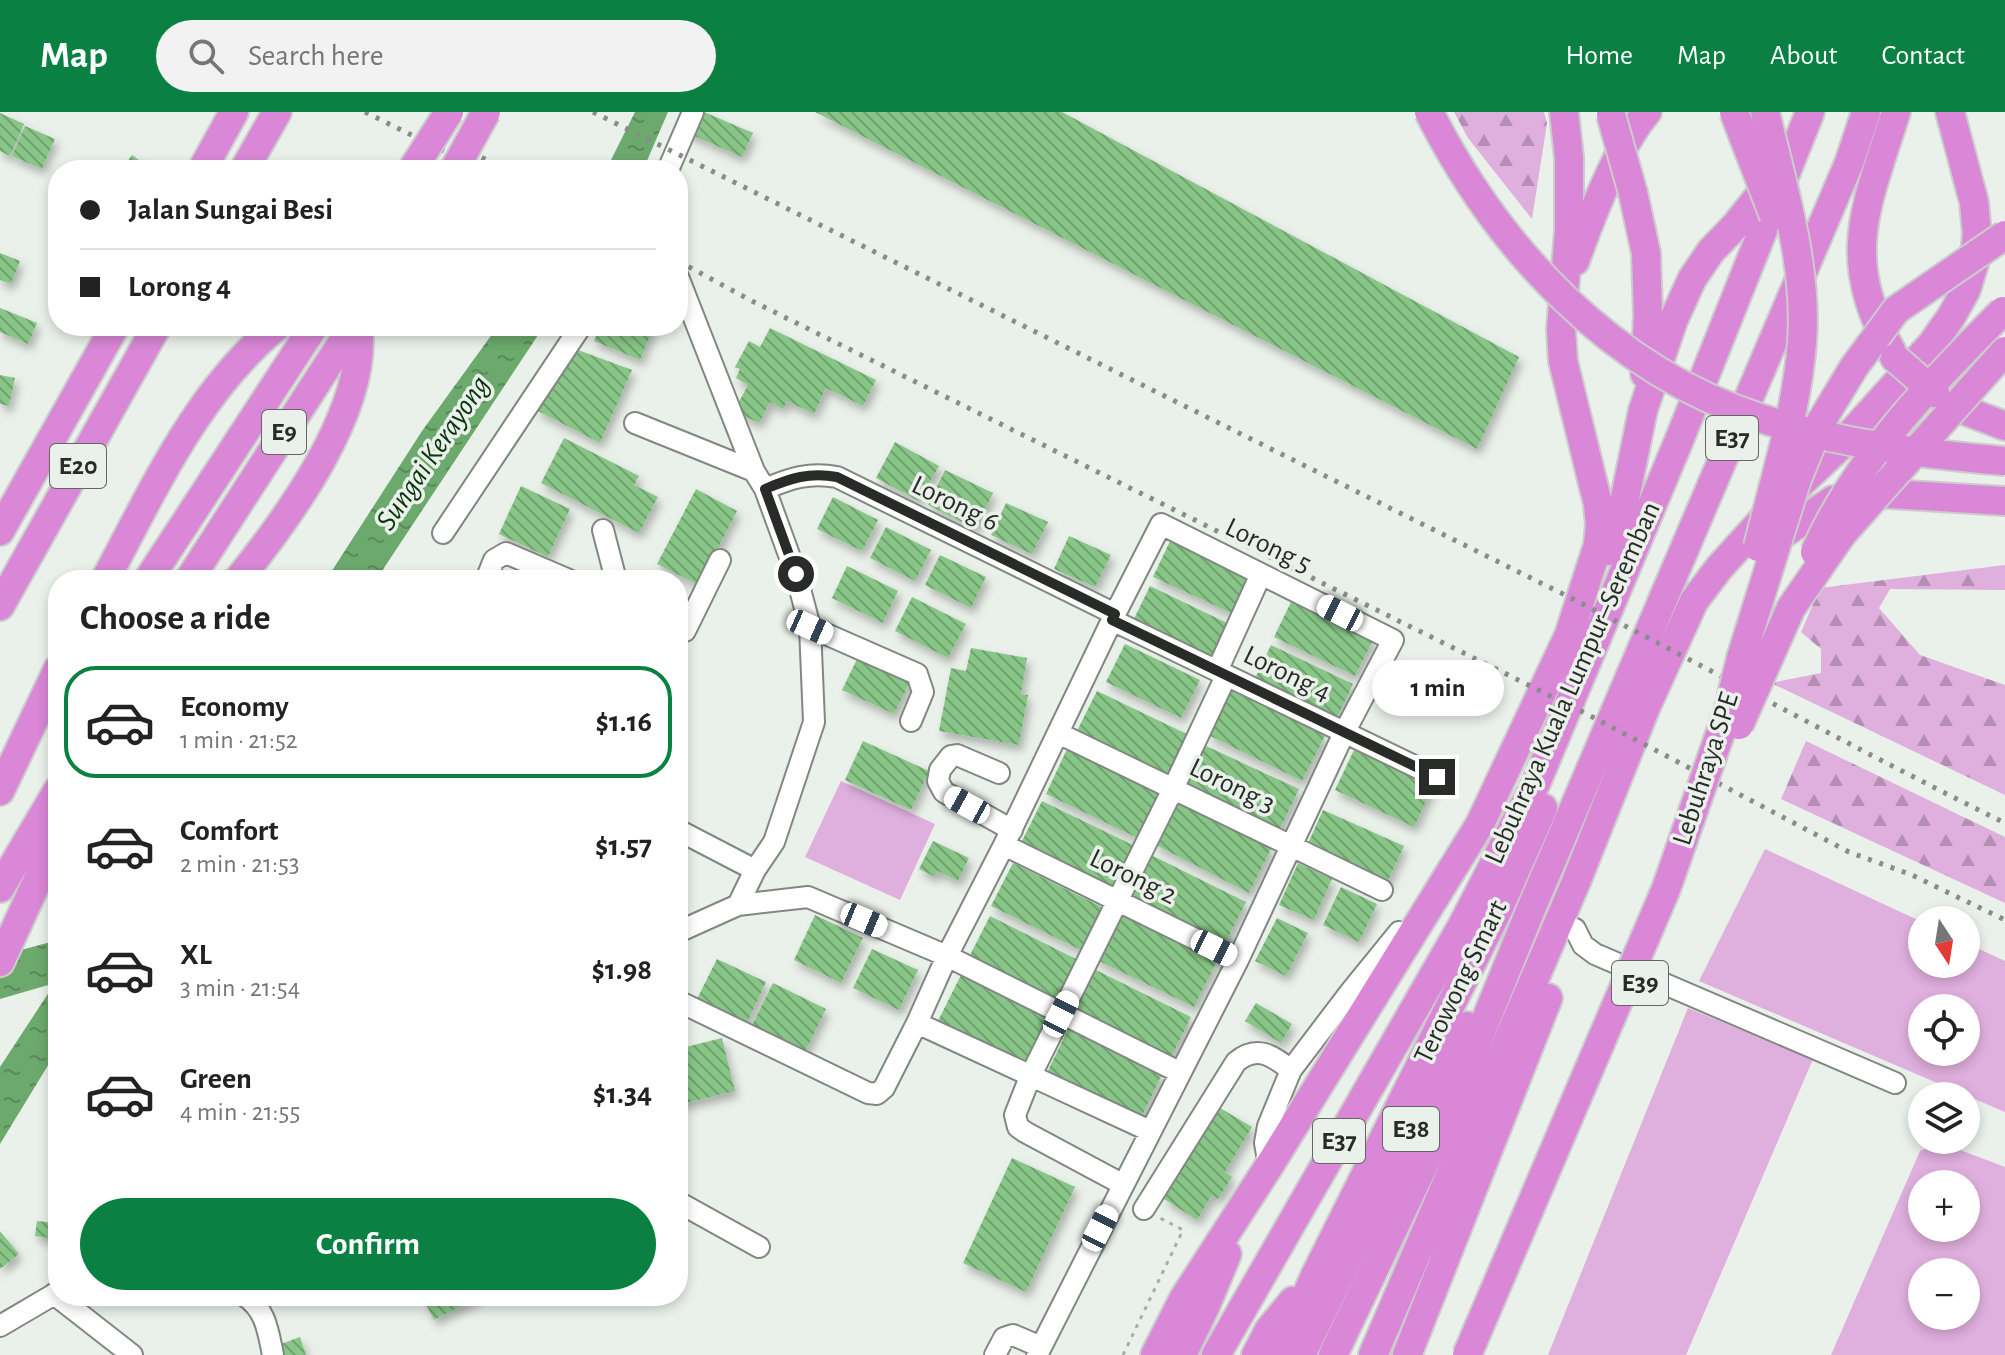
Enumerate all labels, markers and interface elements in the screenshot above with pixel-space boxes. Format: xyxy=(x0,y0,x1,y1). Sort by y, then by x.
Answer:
search box xyxy=(156,20,716,92)
icon: search xyxy=(184,34,228,78)
text: Map xyxy=(40,37,108,75)
text: Search here xyxy=(248,41,384,71)
text: Home xyxy=(1566,42,1633,70)
text: Map xyxy=(1677,42,1726,70)
text: About xyxy=(1770,42,1838,70)
text: Contact xyxy=(1882,42,1965,70)
text: Jalan Sungai Besi xyxy=(128,195,333,225)
text: Lorong 4 xyxy=(128,272,231,302)
water label: Sungai Kerayong xyxy=(370,370,496,536)
road number: E9 xyxy=(262,410,306,454)
road number: E37 xyxy=(1706,416,1758,460)
road number: E20 xyxy=(50,444,106,488)
street label: Lorong 6 xyxy=(907,471,1003,537)
street label: Lebuhraya Kuala Lumpur–Seremban xyxy=(1480,498,1666,868)
street label: Lorong 5 xyxy=(1221,513,1315,579)
route start xyxy=(778,556,814,592)
car xyxy=(1313,591,1367,635)
text: Choose a ride xyxy=(80,600,270,636)
car xyxy=(783,606,837,648)
street label: Lorong 4 xyxy=(1239,641,1335,707)
callout: 1 min xyxy=(1371,661,1503,717)
text: 1 min xyxy=(1411,675,1465,701)
icon: car xyxy=(84,686,156,758)
street label: Lebuhraya SPE xyxy=(1668,689,1744,849)
text: Economy xyxy=(180,692,289,722)
text: $1.16 xyxy=(596,707,652,737)
text: 1 min · 21:52 xyxy=(180,727,298,753)
street label: Lorong 3 xyxy=(1185,753,1279,819)
route end xyxy=(1419,759,1455,795)
car xyxy=(940,783,994,827)
icon: car xyxy=(84,810,156,882)
text: Comfort xyxy=(180,816,279,846)
text: $1.57 xyxy=(595,831,652,861)
street label: Lorong 2 xyxy=(1085,844,1181,910)
text: 2 min · 21:53 xyxy=(180,851,299,877)
street label: Terowong Smart xyxy=(1409,896,1513,1068)
car xyxy=(837,900,891,940)
north arrow xyxy=(1908,906,1980,978)
map controls xyxy=(1908,906,1980,1330)
car xyxy=(1187,927,1241,969)
icon: car xyxy=(84,934,156,1006)
text: XL xyxy=(180,940,212,970)
text: $1.98 xyxy=(592,955,652,985)
road number: E39 xyxy=(1612,961,1668,1005)
text: 3 min · 21:54 xyxy=(180,975,300,1001)
car xyxy=(1039,987,1083,1041)
button: locate xyxy=(1908,994,1980,1066)
icon: car xyxy=(84,1058,156,1130)
text: Green xyxy=(180,1064,252,1094)
text: $1.34 xyxy=(593,1079,652,1109)
button: layers xyxy=(1908,1082,1980,1154)
text: 4 min · 21:55 xyxy=(180,1099,300,1125)
road number: E38 xyxy=(1383,1107,1439,1151)
road number: E37 xyxy=(1313,1119,1365,1163)
button: + xyxy=(1908,1170,1980,1242)
button: Confirm xyxy=(80,1198,656,1290)
car xyxy=(1078,1201,1122,1255)
button: − xyxy=(1908,1258,1980,1330)

